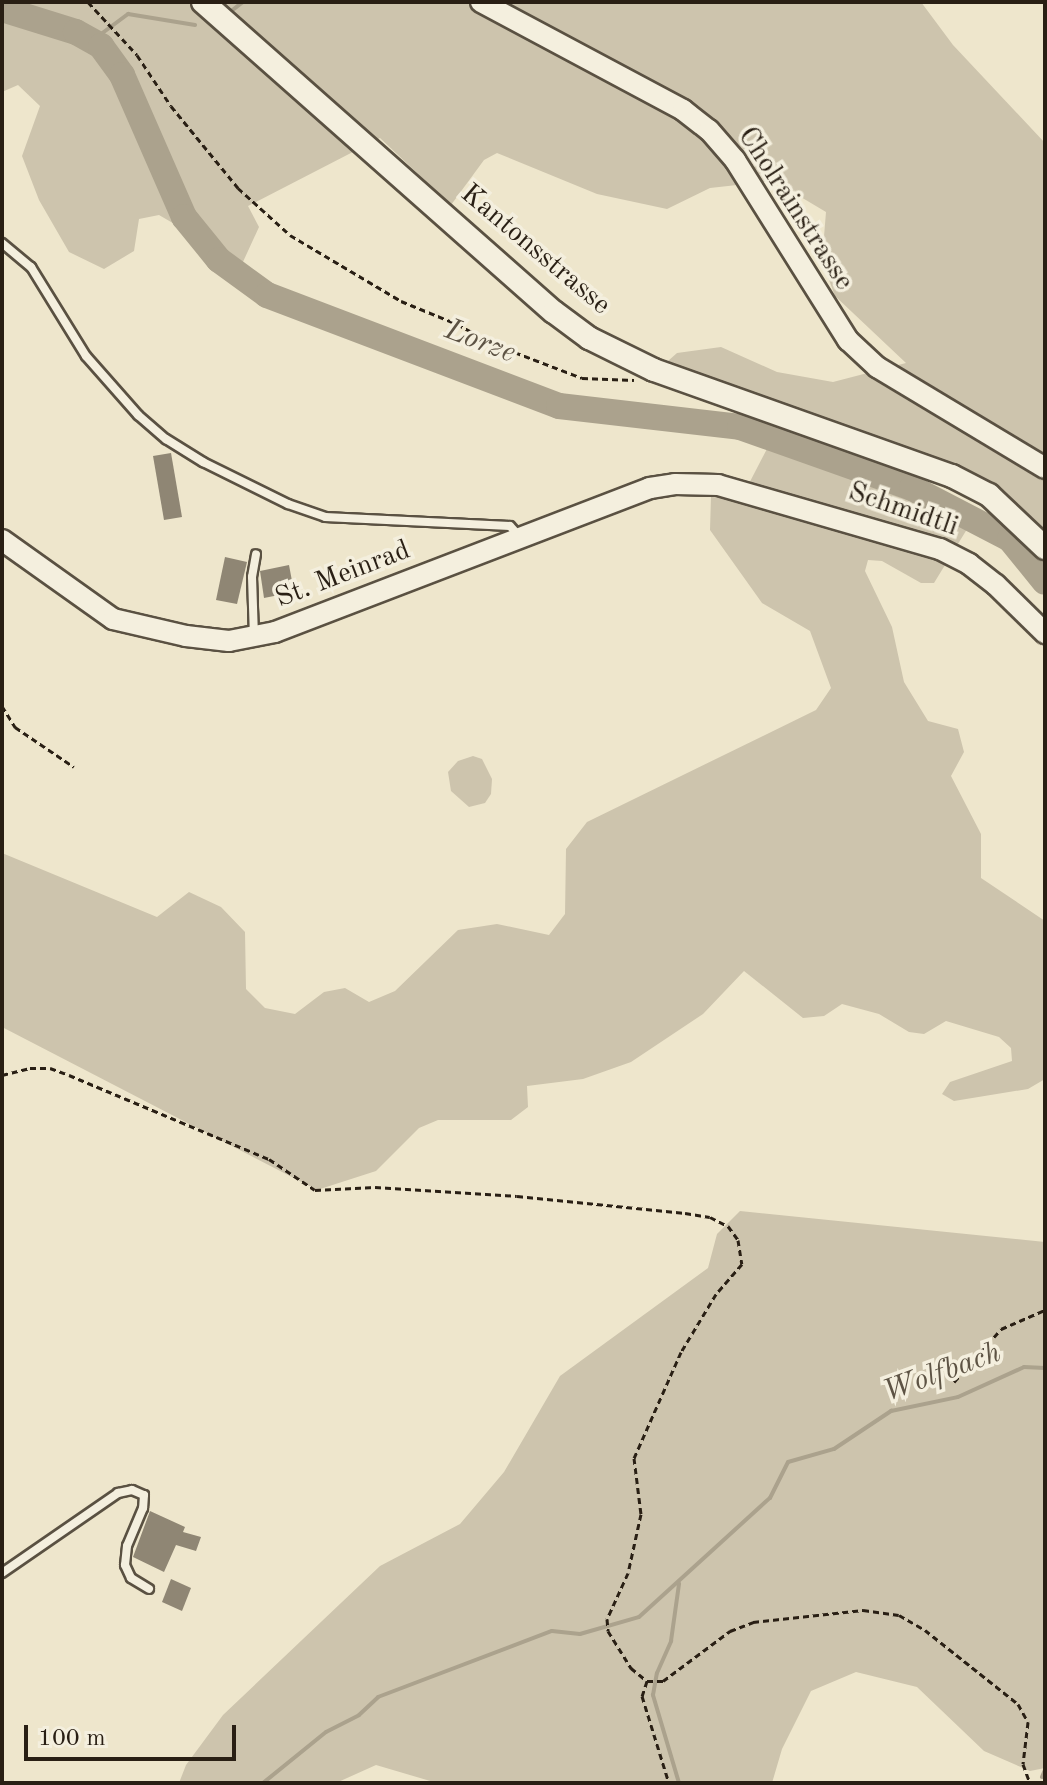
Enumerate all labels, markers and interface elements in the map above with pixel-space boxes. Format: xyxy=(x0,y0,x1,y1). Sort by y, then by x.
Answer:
street label: Cholrainstrasse xyxy=(730,121,860,297)
street label: Kantonsstrasse xyxy=(453,178,617,322)
water label: Lorze xyxy=(440,312,520,372)
street label: Schmidtli xyxy=(844,476,962,544)
street label: St. Meinrad xyxy=(271,534,415,616)
water label: Wolfbach xyxy=(878,1335,1006,1411)
scale bar xyxy=(28,1709,240,1759)
text: 100 m xyxy=(38,1727,106,1751)

